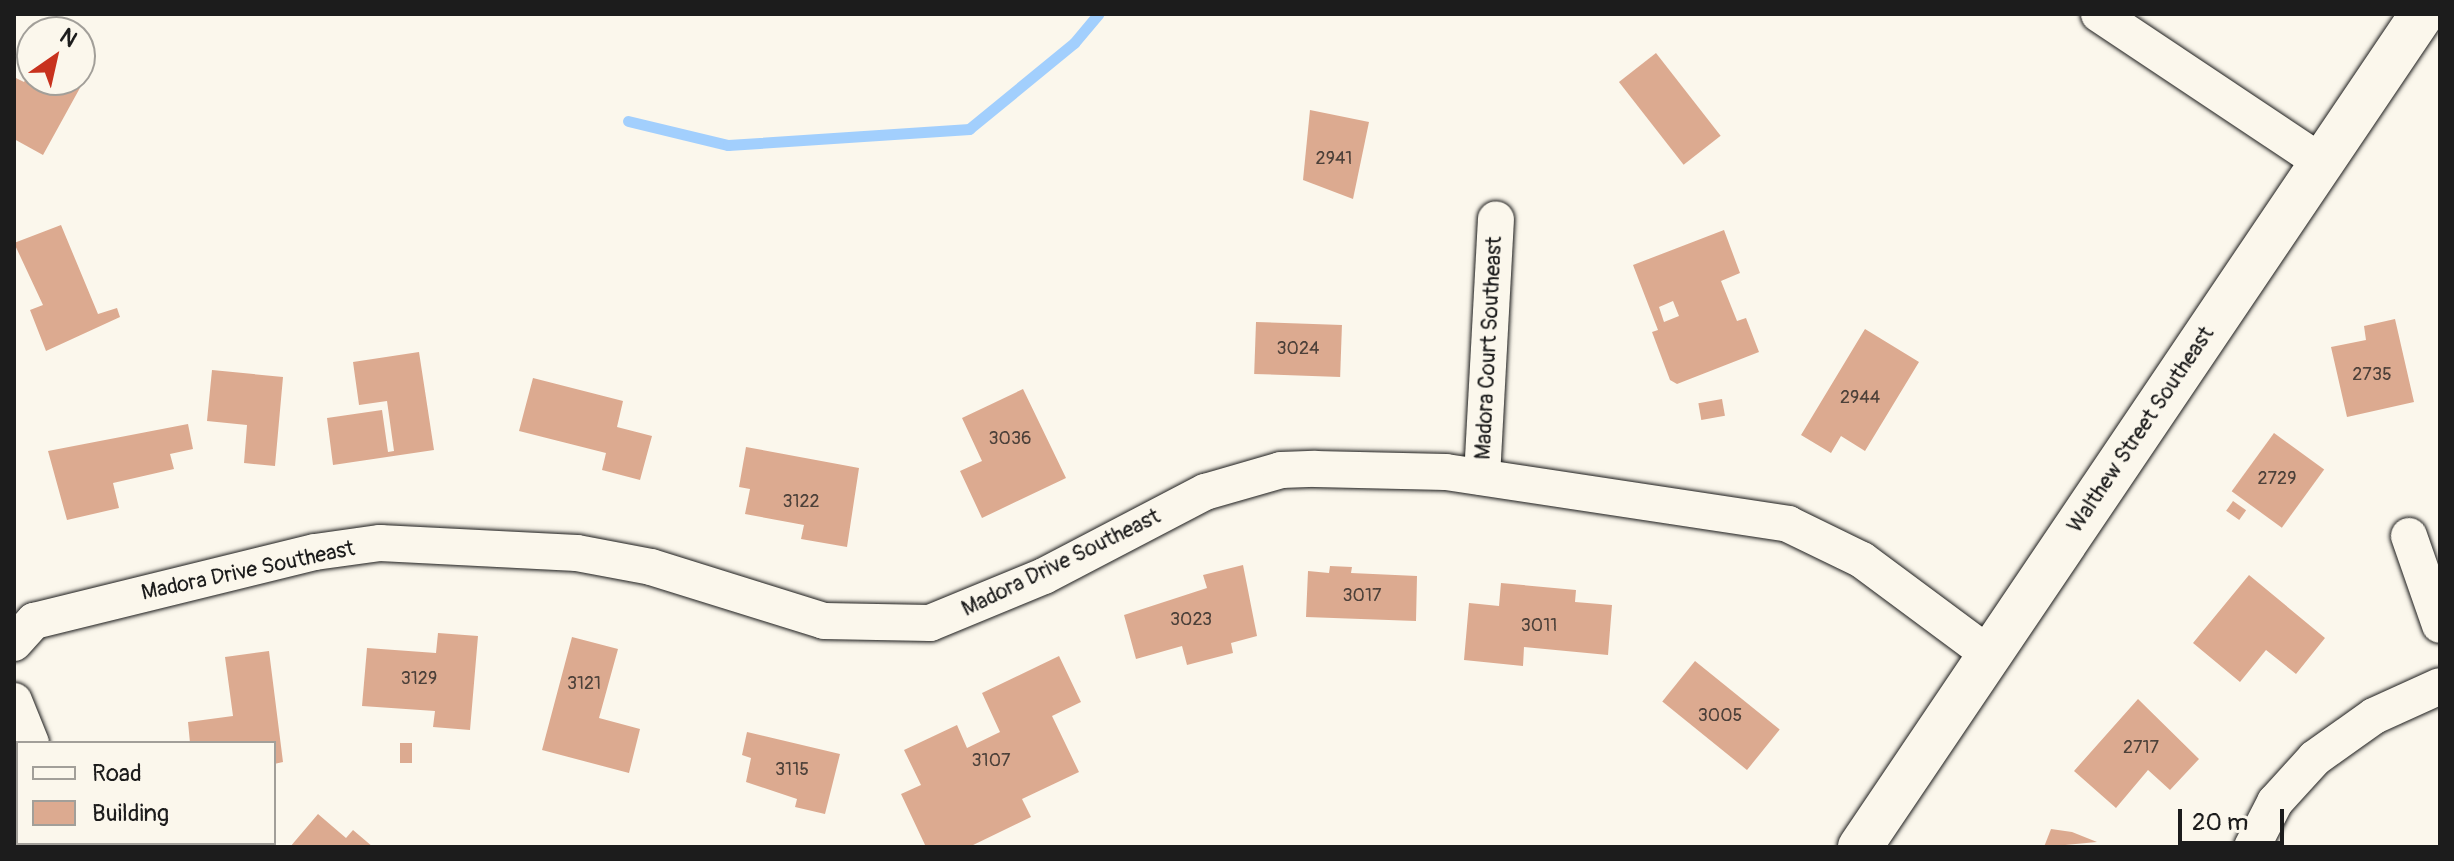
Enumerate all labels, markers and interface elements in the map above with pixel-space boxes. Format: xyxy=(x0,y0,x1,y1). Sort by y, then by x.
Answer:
north arrow xyxy=(16,16,96,96)
text: N xyxy=(54,22,82,54)
house number: 2941 xyxy=(1316,148,1352,170)
street label: Madora Court Southeast xyxy=(1470,236,1508,460)
street label: Walthew Street Southeast xyxy=(2062,322,2220,538)
house number: 3024 xyxy=(1277,338,1319,360)
house number: 2735 xyxy=(2352,364,2392,386)
house number: 2944 xyxy=(1840,387,1880,409)
house number: 3036 xyxy=(989,428,1031,450)
house number: 2729 xyxy=(2258,468,2296,490)
house number: 3122 xyxy=(782,491,820,513)
street label: Madora Drive Southeast xyxy=(957,503,1165,623)
street label: Madora Drive Southeast xyxy=(139,535,357,607)
house number: 3017 xyxy=(1343,585,1381,607)
house number: 3023 xyxy=(1170,609,1212,631)
house number: 3011 xyxy=(1521,615,1557,637)
house number: 3129 xyxy=(401,668,437,690)
house number: 3121 xyxy=(567,673,601,695)
house number: 3005 xyxy=(1698,705,1742,727)
house number: 2717 xyxy=(2123,737,2159,759)
legend xyxy=(16,741,276,845)
house number: 3107 xyxy=(972,750,1010,772)
text: Road xyxy=(92,759,142,788)
house number: 3115 xyxy=(775,759,809,781)
scale bar xyxy=(2182,793,2288,843)
text: Building xyxy=(92,799,169,828)
text: 20 m xyxy=(2192,808,2248,837)

